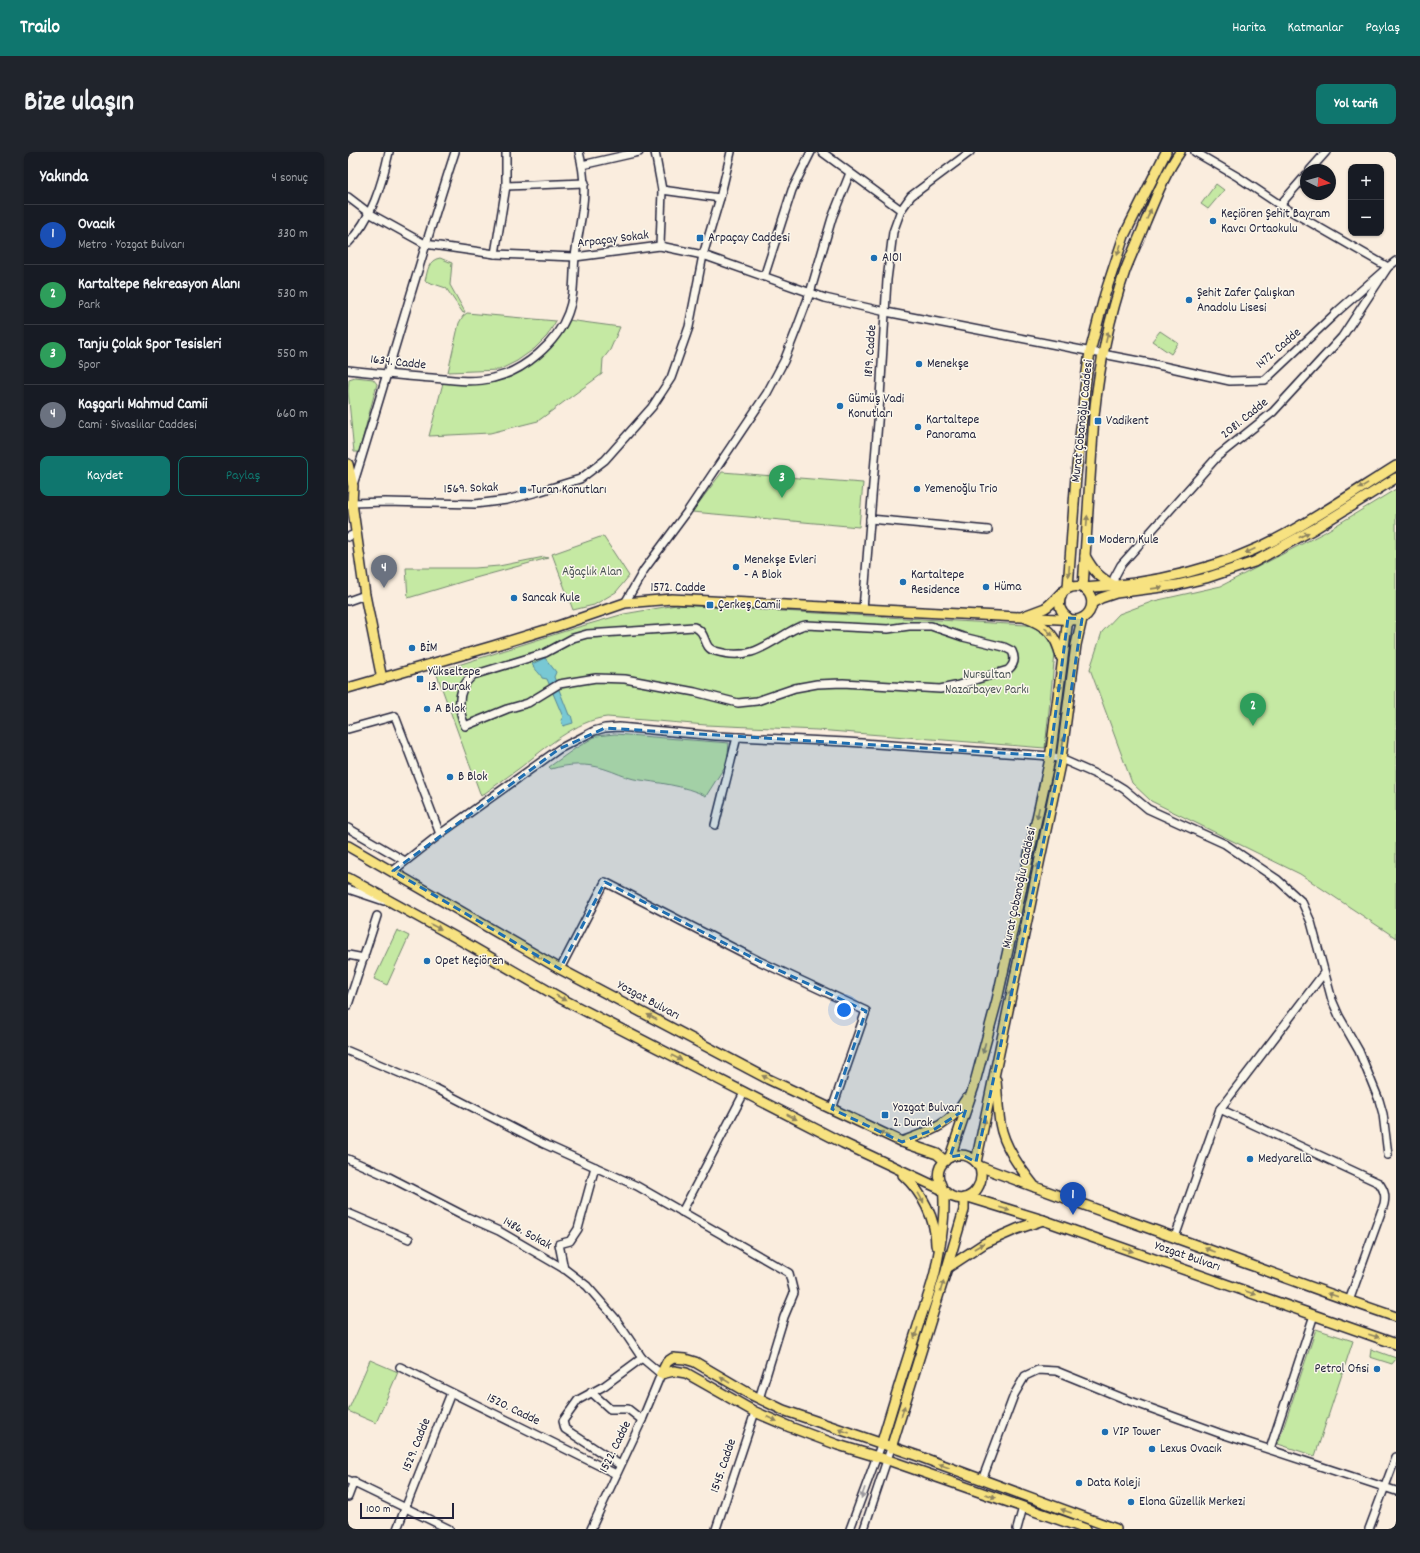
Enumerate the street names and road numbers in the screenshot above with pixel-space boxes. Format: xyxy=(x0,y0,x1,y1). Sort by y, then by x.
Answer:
street label: Arpaçay Sokak xyxy=(576,226,650,254)
street label: 1819. Cadde xyxy=(860,324,882,378)
street label: 1472. Cadde xyxy=(1252,324,1306,374)
street label: 1634. Cadde xyxy=(369,351,427,375)
street label: Murat Çobanoğlu Caddesi xyxy=(1067,358,1099,483)
street label: 2081. Cadde xyxy=(1217,394,1273,444)
street label: 1569. Sokak xyxy=(443,479,499,499)
street label: 1572. Cadde xyxy=(650,579,706,598)
street label: Murat Çobanoğlu Caddesi xyxy=(998,825,1042,950)
street label: Yozgat Bulvarı xyxy=(613,976,683,1026)
street label: 1486. Sokak xyxy=(499,1213,555,1255)
street label: Yozgat Bulvarı xyxy=(1151,1237,1223,1277)
street label: 1520. Cadde xyxy=(483,1389,543,1431)
street label: 1529. Cadde xyxy=(398,1415,436,1475)
street label: 1522. Cadde xyxy=(595,1418,637,1476)
street label: 1545. Cadde xyxy=(706,1436,742,1496)

